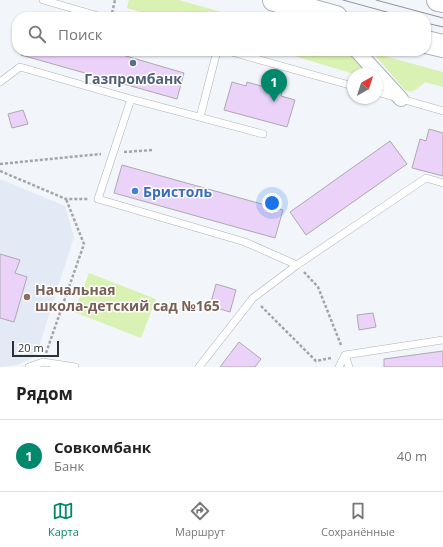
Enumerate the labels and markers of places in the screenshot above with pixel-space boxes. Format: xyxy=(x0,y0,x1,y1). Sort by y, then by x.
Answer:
marker: Газпромбанк xyxy=(128,58,138,68)
place label: Газпромбанк xyxy=(84,69,182,88)
pin: 1 xyxy=(261,69,287,102)
place label: Бристоль xyxy=(143,182,213,201)
marker: Бристоль xyxy=(130,186,140,196)
place label: Начальная школа-детский сад №165 xyxy=(35,280,220,315)
marker: Начальная школа-детский сад №165 xyxy=(22,292,32,302)

